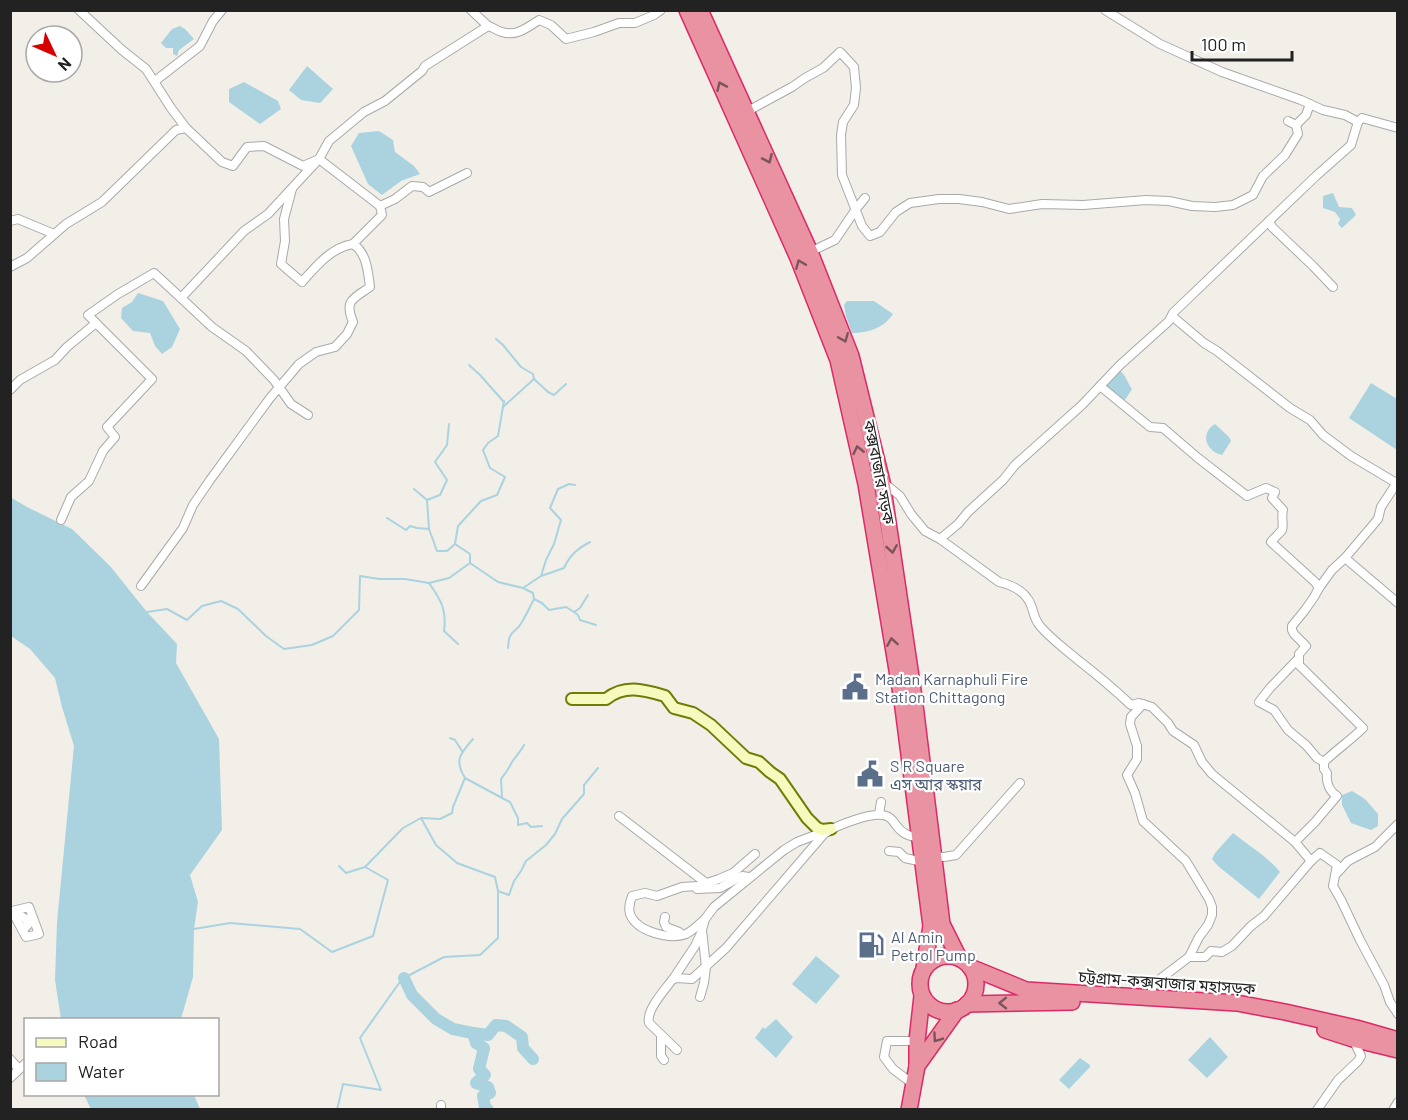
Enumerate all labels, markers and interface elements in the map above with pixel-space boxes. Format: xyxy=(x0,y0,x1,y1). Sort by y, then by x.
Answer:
north arrow xyxy=(24,24,84,84)
scale bar xyxy=(1192,24,1292,62)
text: 100 m xyxy=(1201,33,1246,55)
text: N xyxy=(55,54,76,75)
one-way arrow xyxy=(716,81,728,92)
one-way arrow xyxy=(760,153,772,164)
one-way arrow xyxy=(795,259,807,270)
one-way arrow xyxy=(837,332,849,343)
street label: কক্সবাজার সড়ক xyxy=(860,417,900,527)
one-way arrow xyxy=(853,445,866,455)
one-way arrow xyxy=(885,543,898,553)
one-way arrow xyxy=(887,637,899,646)
place label: Madan Karnaphuli Fire Station Chittagong xyxy=(875,669,1028,706)
public building icon: Madan Karnaphuli Fire Station Chittagong xyxy=(840,672,870,702)
place label: S R Square এস আর স্কয়ার xyxy=(890,756,982,793)
public building icon: S R Square এস আর স্কয়ার xyxy=(855,759,885,789)
place label: Al Amin Petrol Pump xyxy=(891,927,976,964)
fuel station icon: Al Amin Petrol Pump xyxy=(856,930,886,960)
street label: চট্টগ্রাম-কক্সবাজার মহাসড়ক xyxy=(1077,966,1257,998)
one-way arrow xyxy=(999,997,1008,1009)
legend xyxy=(24,1018,219,1096)
text: Road xyxy=(78,1030,118,1052)
one-way arrow xyxy=(933,1031,944,1042)
text: Water xyxy=(78,1060,125,1082)

